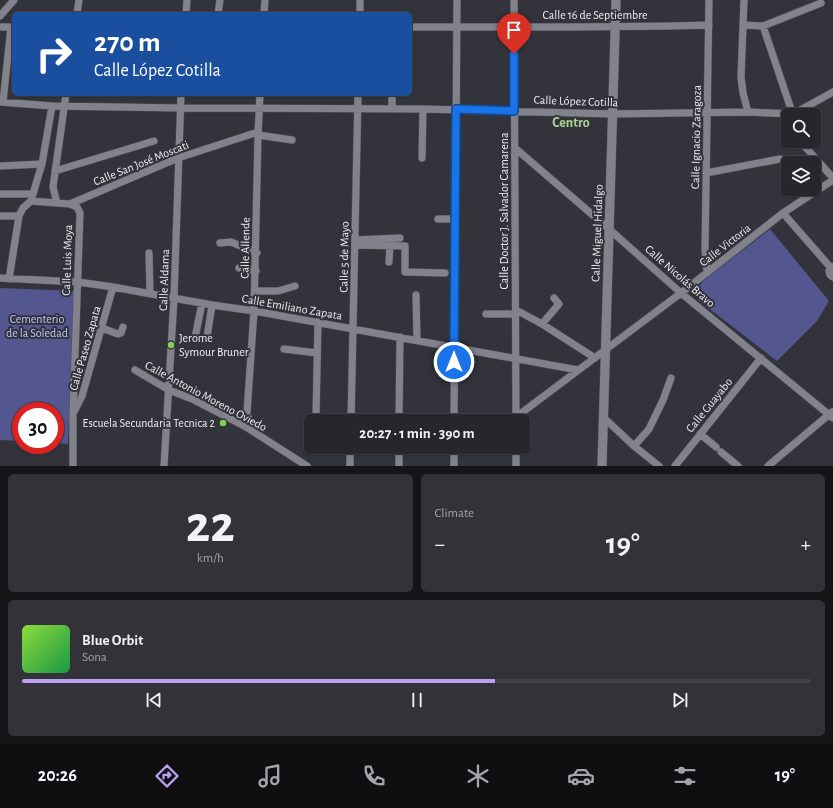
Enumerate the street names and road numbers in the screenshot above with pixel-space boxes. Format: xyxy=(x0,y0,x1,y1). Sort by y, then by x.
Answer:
street label: Calle 16 de Septiembre xyxy=(542,9,648,21)
street label: Calle Ignacio Zaragoza xyxy=(689,84,703,189)
street label: Calle López Cotilla xyxy=(534,94,619,108)
street label: Calle Doctor J. Salvador Camarena xyxy=(498,132,510,289)
street label: Calle San José Moscati xyxy=(92,138,190,188)
street label: Calle Miguel Hidalgo xyxy=(589,184,605,282)
street label: Calle Allende xyxy=(238,217,252,279)
street label: Calle 5 de Mayo xyxy=(337,221,352,293)
street label: Calle Victoria xyxy=(697,221,753,269)
street label: Calle Luis Moya xyxy=(60,224,75,296)
street label: Calle Nicolás Bravo xyxy=(643,243,717,309)
street label: Calle Aldama xyxy=(157,248,171,311)
street label: Calle Emiliano Zapata xyxy=(241,292,344,322)
street label: Calle Paseo Zapata xyxy=(67,304,103,392)
street label: Calle Antonio Moreno Oviedo xyxy=(143,359,269,433)
street label: Calle Guayabo xyxy=(683,375,735,435)

